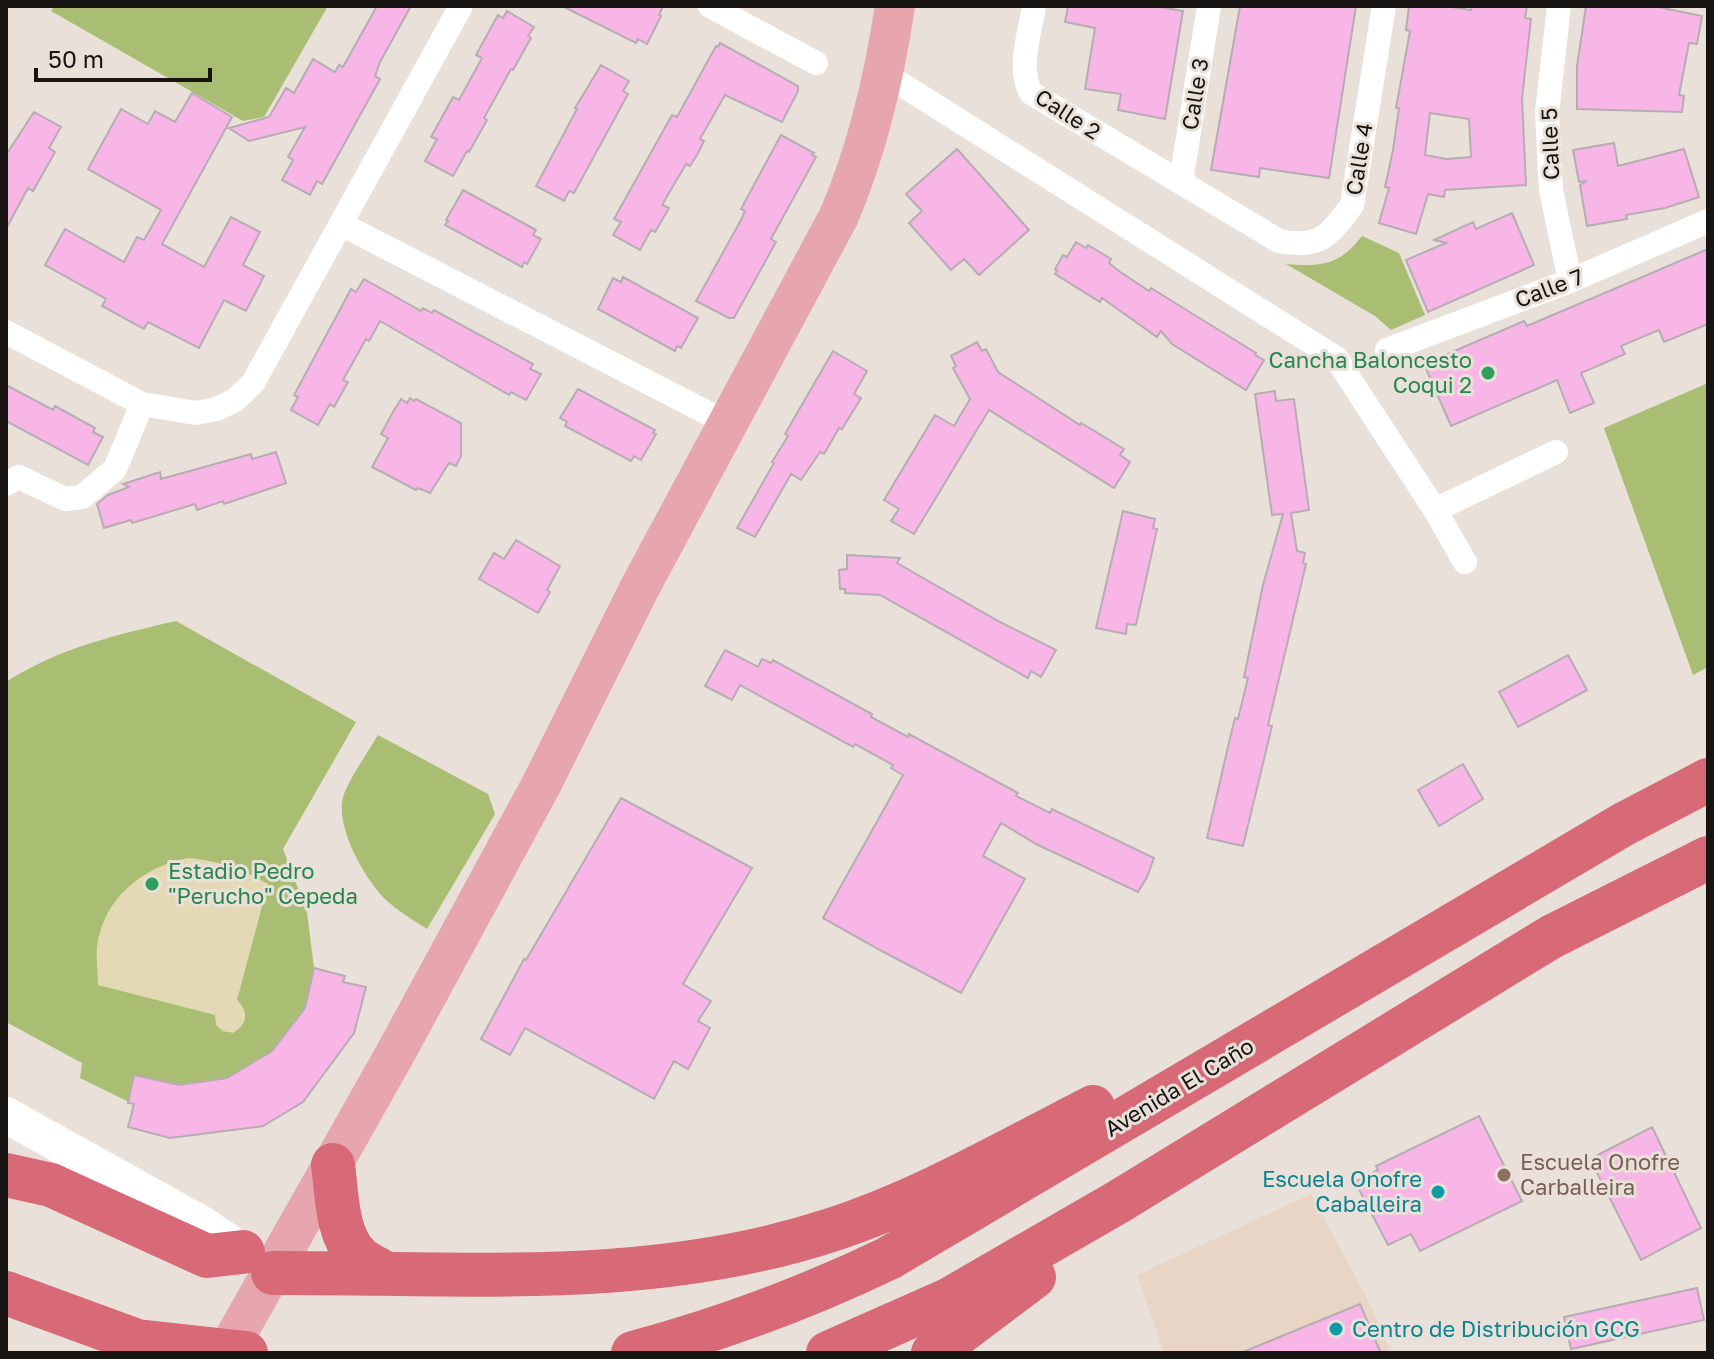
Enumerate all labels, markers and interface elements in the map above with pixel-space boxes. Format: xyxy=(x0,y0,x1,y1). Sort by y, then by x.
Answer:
scale bar xyxy=(36,32,210,82)
text: 50 m xyxy=(48,44,104,73)
street label: Calle 3 xyxy=(1176,56,1214,132)
street label: Calle 2 xyxy=(1031,83,1106,145)
street label: Calle 5 xyxy=(1535,107,1564,181)
street label: Calle 4 xyxy=(1339,121,1378,197)
street label: Calle 7 xyxy=(1511,262,1587,313)
place label: Cancha Baloncesto Coqui 2 xyxy=(1268,346,1472,398)
marker: Cancha Baloncesto Coqui 2 xyxy=(1479,364,1497,382)
place label: Estadio Pedro "Perucho" Cepeda xyxy=(168,857,358,909)
marker: Estadio Pedro "Perucho" Cepeda xyxy=(143,875,161,893)
street label: Avenida El Caño xyxy=(1099,1031,1258,1142)
place label: Escuela Onofre Carballeira xyxy=(1520,1148,1680,1200)
place label: Escuela Onofre Caballeira xyxy=(1262,1165,1422,1217)
marker: Escuela Onofre Carballeira xyxy=(1495,1166,1513,1184)
marker: Escuela Onofre Caballeira xyxy=(1429,1183,1447,1201)
place label: Centro de Distribución GCG xyxy=(1352,1315,1640,1342)
marker: Centro de Distribución GCG xyxy=(1327,1320,1345,1338)

